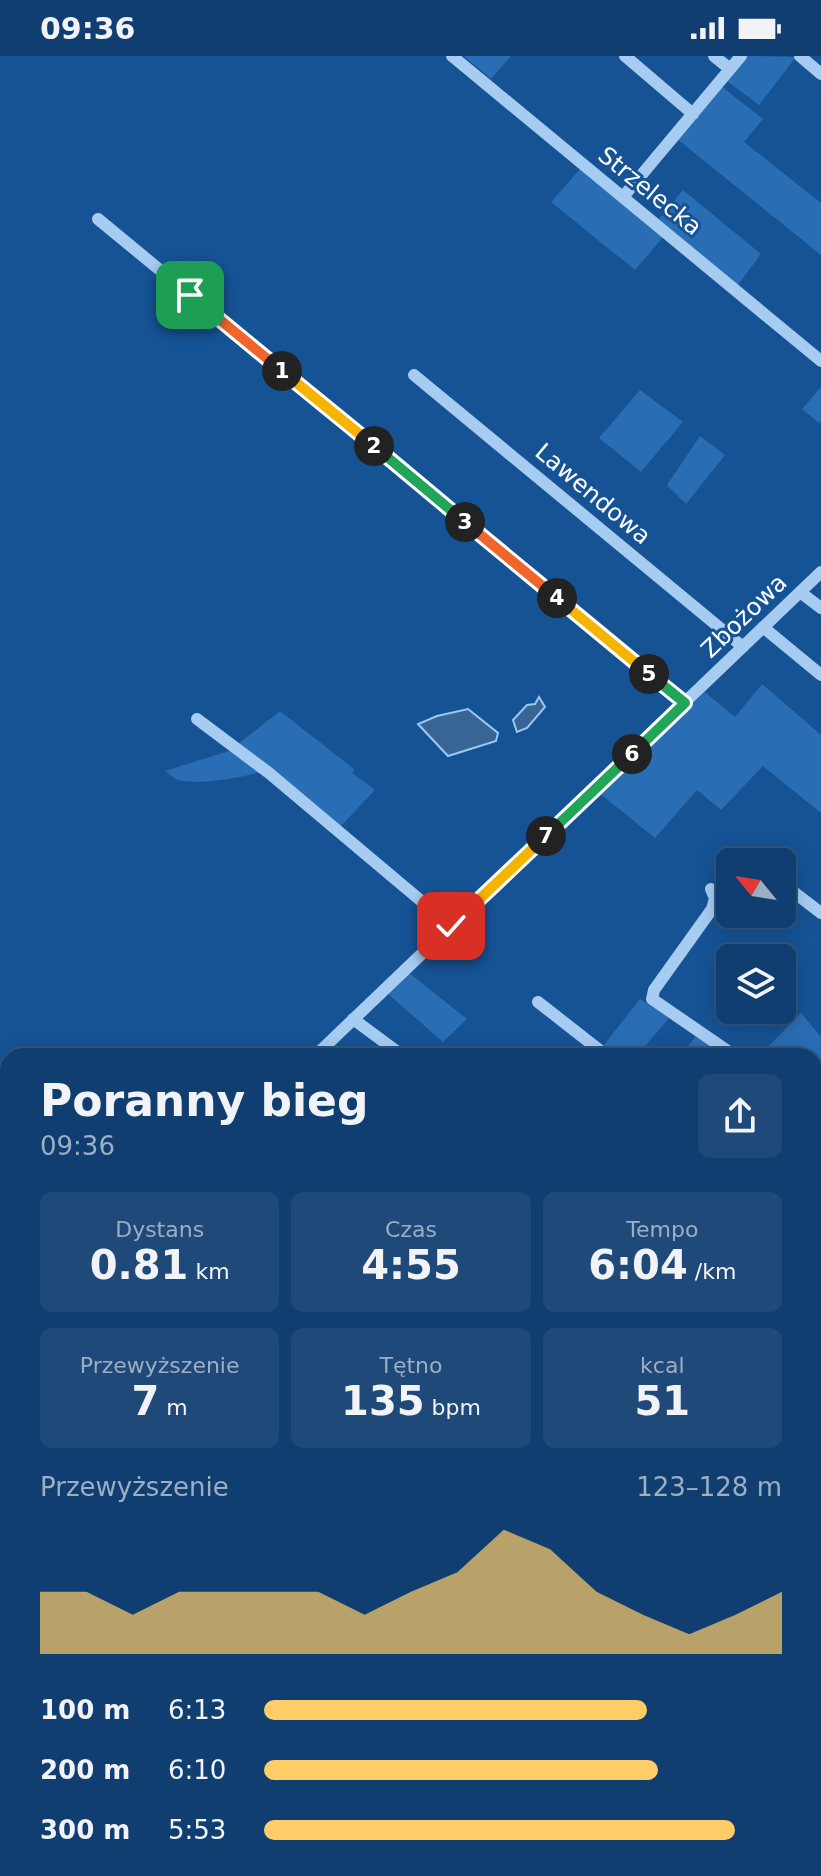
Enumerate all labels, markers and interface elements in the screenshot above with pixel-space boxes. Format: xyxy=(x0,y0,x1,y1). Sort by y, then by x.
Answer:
text: 09:36 xyxy=(40,11,136,46)
street label: Strzelecka xyxy=(593,141,707,241)
pin xyxy=(156,261,224,329)
icon: arrive xyxy=(168,273,212,317)
pin: 1 xyxy=(262,351,302,391)
text: 1 xyxy=(274,358,290,383)
pin: 2 xyxy=(354,426,394,466)
text: 2 xyxy=(366,433,382,458)
street label: Lawendowa xyxy=(530,438,656,550)
pin: 3 xyxy=(445,502,485,542)
text: 3 xyxy=(457,509,473,534)
street label: Zbożowa xyxy=(695,568,793,664)
pin: 4 xyxy=(537,578,577,618)
text: 4 xyxy=(549,585,565,610)
pin: 5 xyxy=(629,654,669,694)
text: 5 xyxy=(641,661,657,686)
pin: 6 xyxy=(612,734,652,774)
text: 6 xyxy=(624,741,640,766)
pin: 7 xyxy=(526,816,566,856)
text: 7 xyxy=(538,823,554,848)
north arrow xyxy=(716,848,796,928)
map controls xyxy=(716,848,796,1024)
pin xyxy=(417,892,485,960)
icon: check xyxy=(429,904,473,948)
button: layers xyxy=(716,944,796,1024)
button: share xyxy=(698,1074,782,1158)
text: Poranny bieg xyxy=(40,1075,368,1126)
text: 09:36 xyxy=(40,1131,115,1161)
text: Dystans xyxy=(115,1217,204,1242)
text: Czas xyxy=(385,1217,437,1242)
text: Tempo xyxy=(626,1217,698,1242)
text: 0.81 xyxy=(90,1242,188,1288)
text: 4:55 xyxy=(361,1242,461,1288)
text: 6:04 xyxy=(588,1242,688,1288)
text: km xyxy=(188,1259,230,1284)
text: /km xyxy=(688,1259,736,1284)
text: Przewyższenie xyxy=(80,1353,240,1378)
text: Tętno xyxy=(379,1353,443,1378)
text: kcal xyxy=(640,1353,685,1378)
text: 7 xyxy=(132,1378,159,1424)
text: 135 xyxy=(341,1378,425,1424)
text: 51 xyxy=(634,1378,690,1424)
text: m xyxy=(159,1395,188,1420)
text: bpm xyxy=(425,1395,481,1420)
text: Przewyższenie xyxy=(40,1472,229,1502)
text: 123–128 m xyxy=(636,1472,782,1502)
text: 100 m xyxy=(40,1695,130,1725)
text: 6:13 xyxy=(168,1695,226,1725)
text: 200 m xyxy=(40,1755,130,1785)
text: 6:10 xyxy=(168,1755,226,1785)
text: 300 m xyxy=(40,1815,130,1845)
text: 5:53 xyxy=(168,1815,226,1845)

